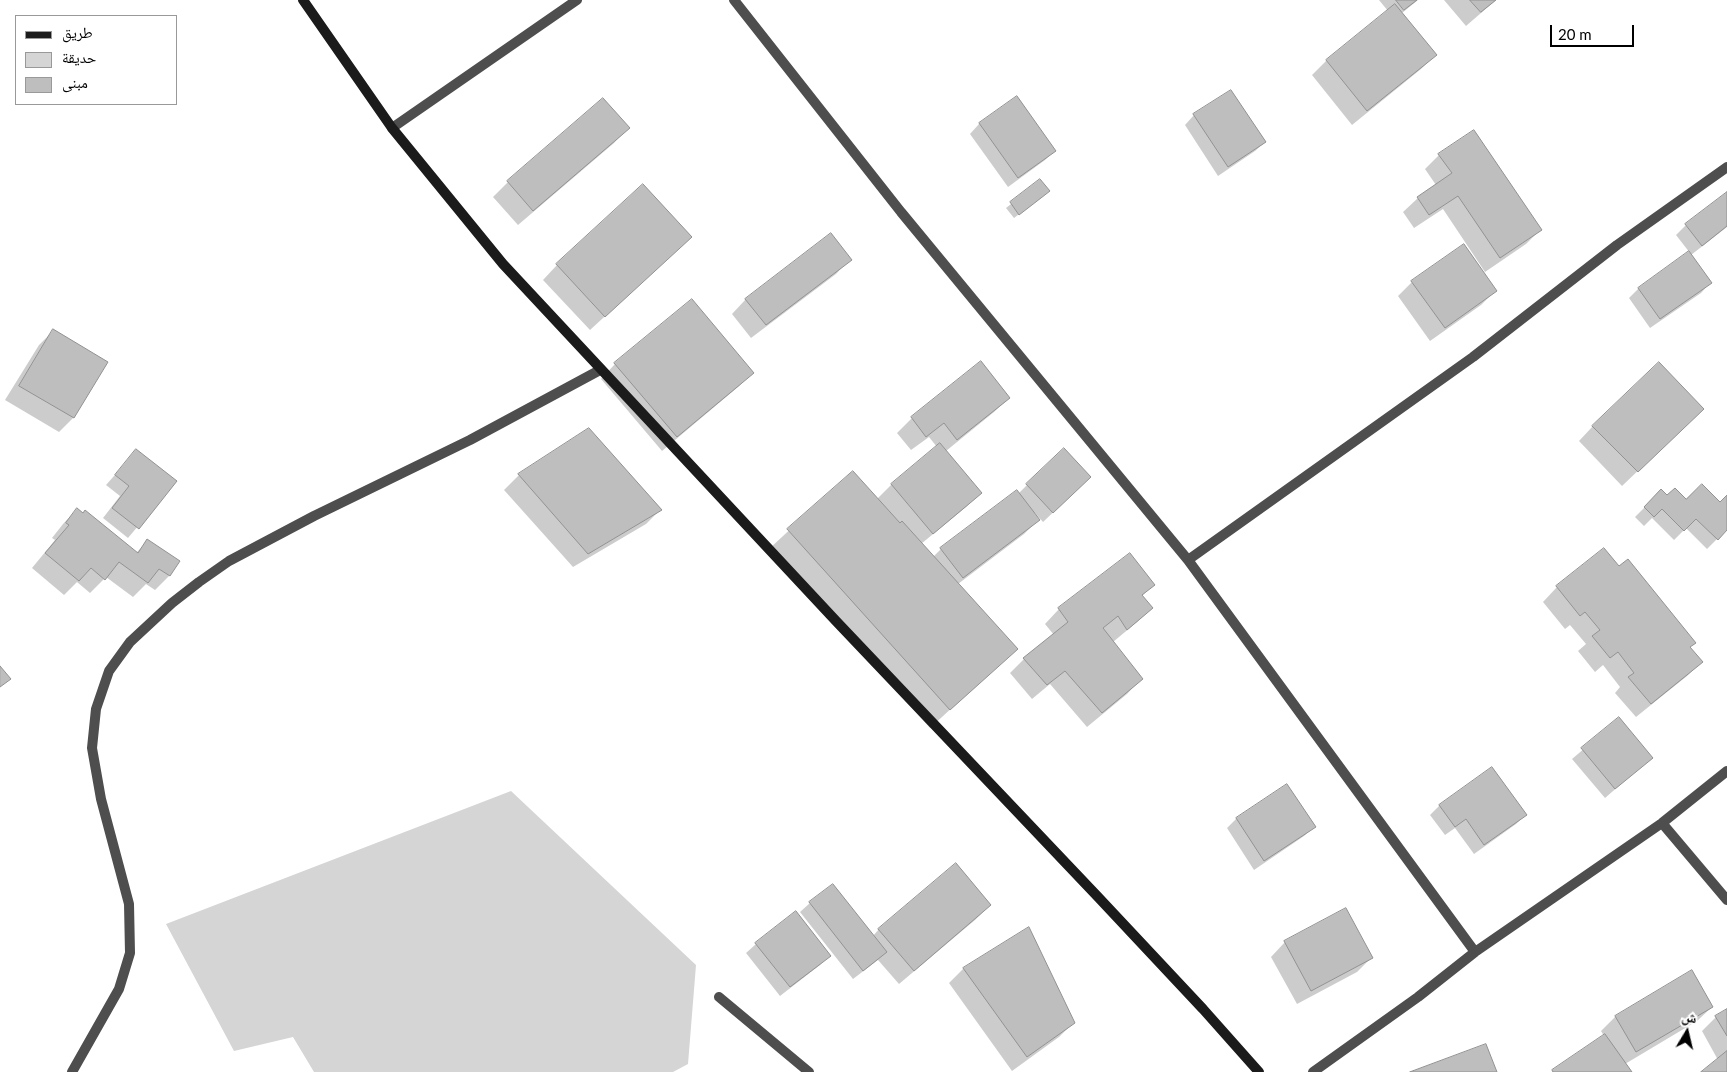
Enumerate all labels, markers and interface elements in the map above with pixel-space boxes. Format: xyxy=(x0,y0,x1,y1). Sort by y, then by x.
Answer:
legend xyxy=(15,15,178,105)
scale bar xyxy=(1552,15,1636,47)
text: طريق xyxy=(62,23,93,41)
text: 20 m xyxy=(1558,25,1592,43)
text: حديقة xyxy=(62,48,96,66)
text: مبنى xyxy=(62,73,88,91)
north arrow xyxy=(1662,1007,1712,1057)
text: ش xyxy=(1681,1007,1698,1026)

